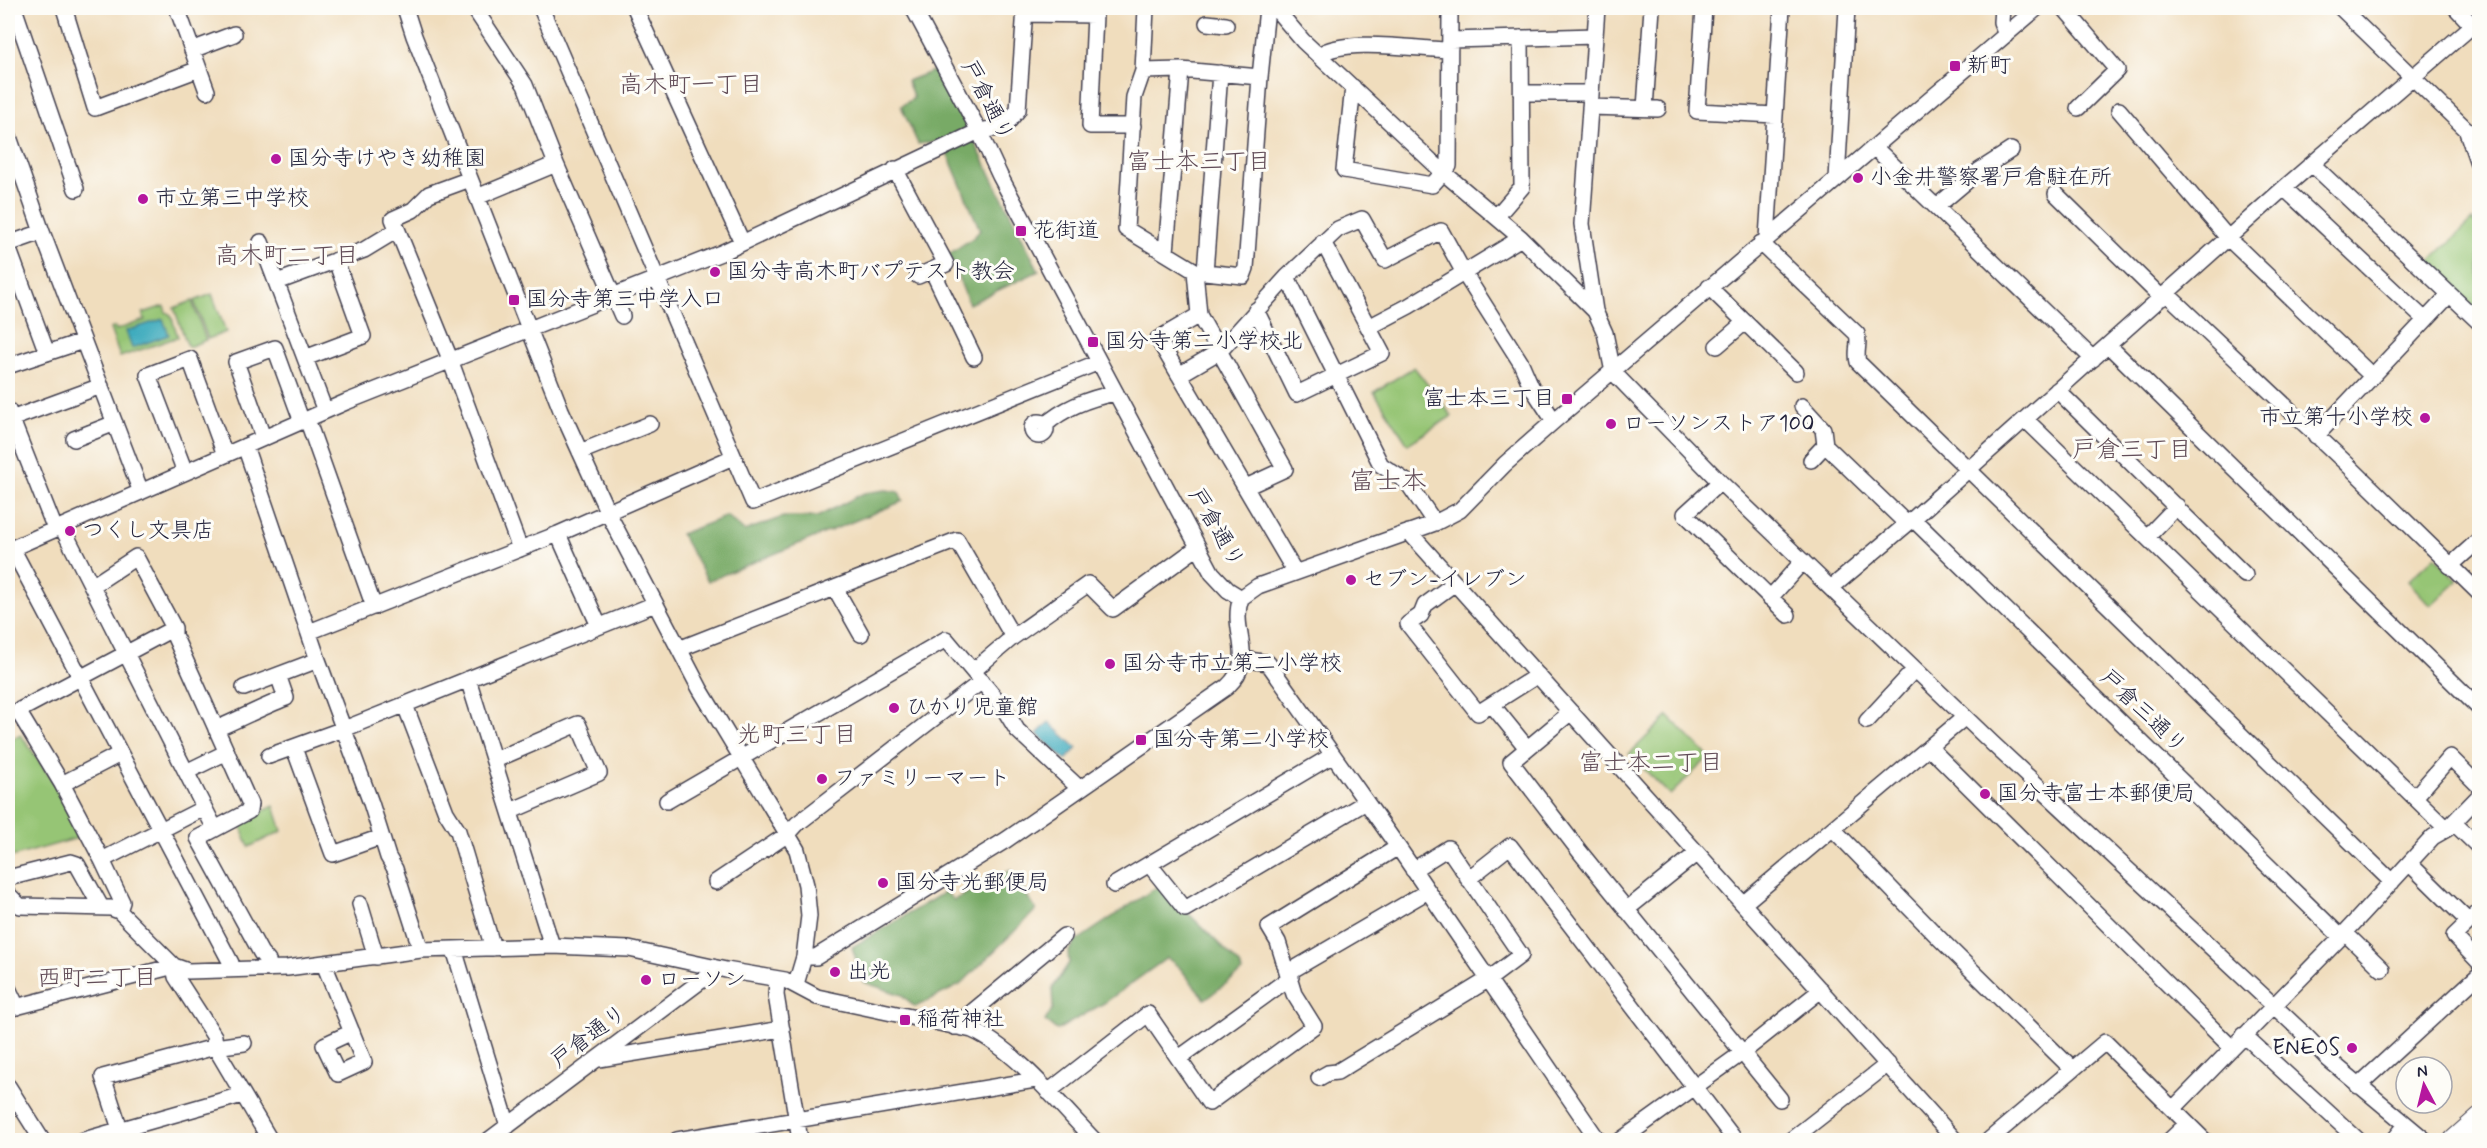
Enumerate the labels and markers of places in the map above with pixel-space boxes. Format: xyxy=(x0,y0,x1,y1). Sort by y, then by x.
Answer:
place label: 新町 xyxy=(1967,52,2011,80)
marker: 新町 xyxy=(1948,59,1962,73)
place label: 国分寺けやき幼稚園 xyxy=(288,145,486,173)
marker: 国分寺けやき幼稚園 xyxy=(269,152,283,166)
place label: 小金井警察署戸倉駐在所 xyxy=(1870,164,2112,192)
marker: 小金井警察署戸倉駐在所 xyxy=(1851,171,1865,185)
place label: 市立第三中学校 xyxy=(155,185,309,213)
marker: 市立第三中学校 xyxy=(136,192,150,206)
place label: 花街道 xyxy=(1033,217,1099,245)
marker: 花街道 xyxy=(1014,224,1028,238)
place label: 国分寺高木町バプテスト教会 xyxy=(727,258,1015,286)
marker: 国分寺高木町バプテスト教会 xyxy=(708,265,722,279)
place label: 国分寺第三中学入口 xyxy=(526,286,724,314)
marker: 国分寺第三中学入口 xyxy=(507,293,521,307)
place label: 国分寺第二小学校北 xyxy=(1105,328,1303,356)
marker: 国分寺第二小学校北 xyxy=(1086,335,1100,349)
place label: 富士本三丁目 xyxy=(1423,385,1555,413)
marker: 富士本三丁目 xyxy=(1560,392,1574,406)
place label: 市立第十小学校 xyxy=(2259,404,2413,432)
place label: ローソンストア100 xyxy=(1623,410,1814,438)
marker: 市立第十小学校 xyxy=(2418,411,2432,425)
marker: ローソンストア100 xyxy=(1604,417,1618,431)
place label: つくし文具店 xyxy=(82,517,214,545)
marker: つくし文具店 xyxy=(63,524,77,538)
place label: セブン-イレブン xyxy=(1363,566,1527,594)
marker: セブン-イレブン xyxy=(1344,573,1358,587)
place label: 国分寺市立第二小学校 xyxy=(1122,650,1342,678)
marker: 国分寺市立第二小学校 xyxy=(1103,657,1117,671)
place label: ひかり児童館 xyxy=(906,694,1038,722)
marker: ひかり児童館 xyxy=(887,701,901,715)
place label: 国分寺第二小学校 xyxy=(1153,726,1329,754)
marker: 国分寺第二小学校 xyxy=(1134,733,1148,747)
place label: ファミリーマート xyxy=(834,765,1010,793)
marker: ファミリーマート xyxy=(815,772,829,786)
place label: 国分寺富士本郵便局 xyxy=(1997,780,2195,808)
marker: 国分寺富士本郵便局 xyxy=(1978,787,1992,801)
place label: 国分寺光郵便局 xyxy=(895,869,1049,897)
marker: 国分寺光郵便局 xyxy=(876,876,890,890)
place label: 出光 xyxy=(847,958,891,986)
marker: 出光 xyxy=(828,965,842,979)
place label: ローソン xyxy=(658,966,746,994)
marker: ローソン xyxy=(639,973,653,987)
place label: 稲荷神社 xyxy=(917,1006,1005,1034)
marker: 稲荷神社 xyxy=(898,1013,912,1027)
place label: ENEOS xyxy=(2272,1034,2340,1062)
marker: ENEOS xyxy=(2345,1041,2359,1055)

